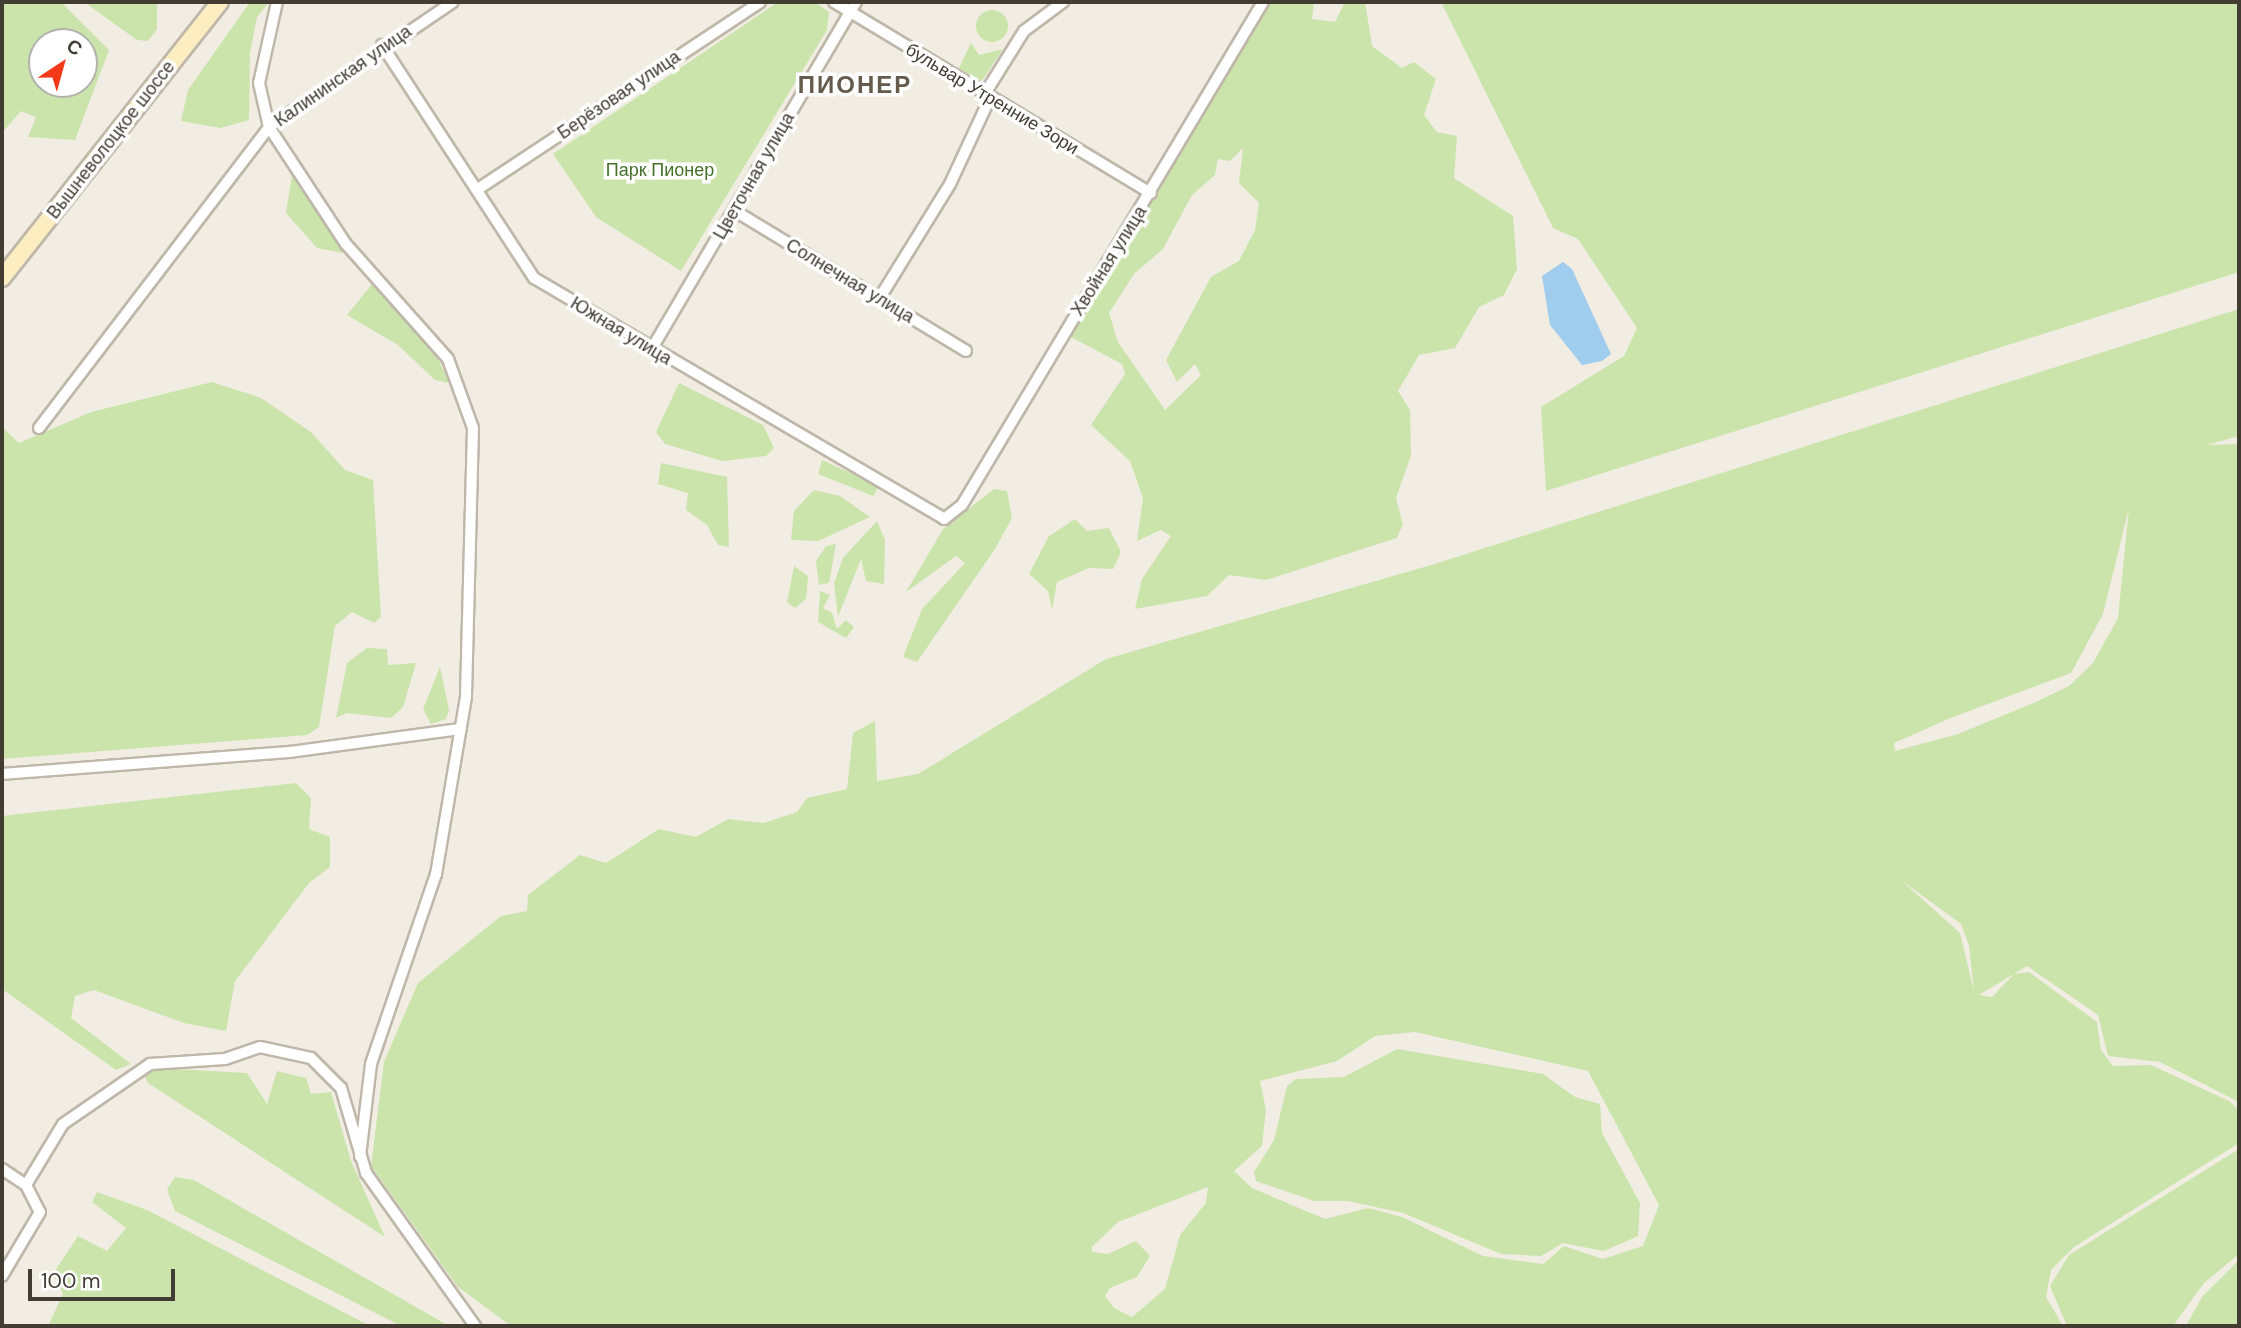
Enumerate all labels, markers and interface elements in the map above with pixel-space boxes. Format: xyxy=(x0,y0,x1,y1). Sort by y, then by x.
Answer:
street label: Калининская улица xyxy=(270,21,416,131)
north arrow xyxy=(28,28,98,98)
text: С xyxy=(62,33,87,61)
street label: бульвар Утренние Зори xyxy=(902,39,1082,159)
street label: Берёзовая улица xyxy=(554,46,684,144)
street label: Вышневолоцкое шоссе xyxy=(43,57,179,223)
district label: ПИОНЕР xyxy=(798,71,912,99)
street label: Цветочная улица xyxy=(709,109,799,243)
park label: Парк Пионер xyxy=(606,159,714,181)
street label: Хвойная улица xyxy=(1067,202,1151,320)
street label: Солнечная улица xyxy=(782,234,918,328)
street label: Южная улица xyxy=(566,292,676,370)
scale bar xyxy=(32,1254,178,1298)
text: 100 m xyxy=(41,1267,101,1295)

